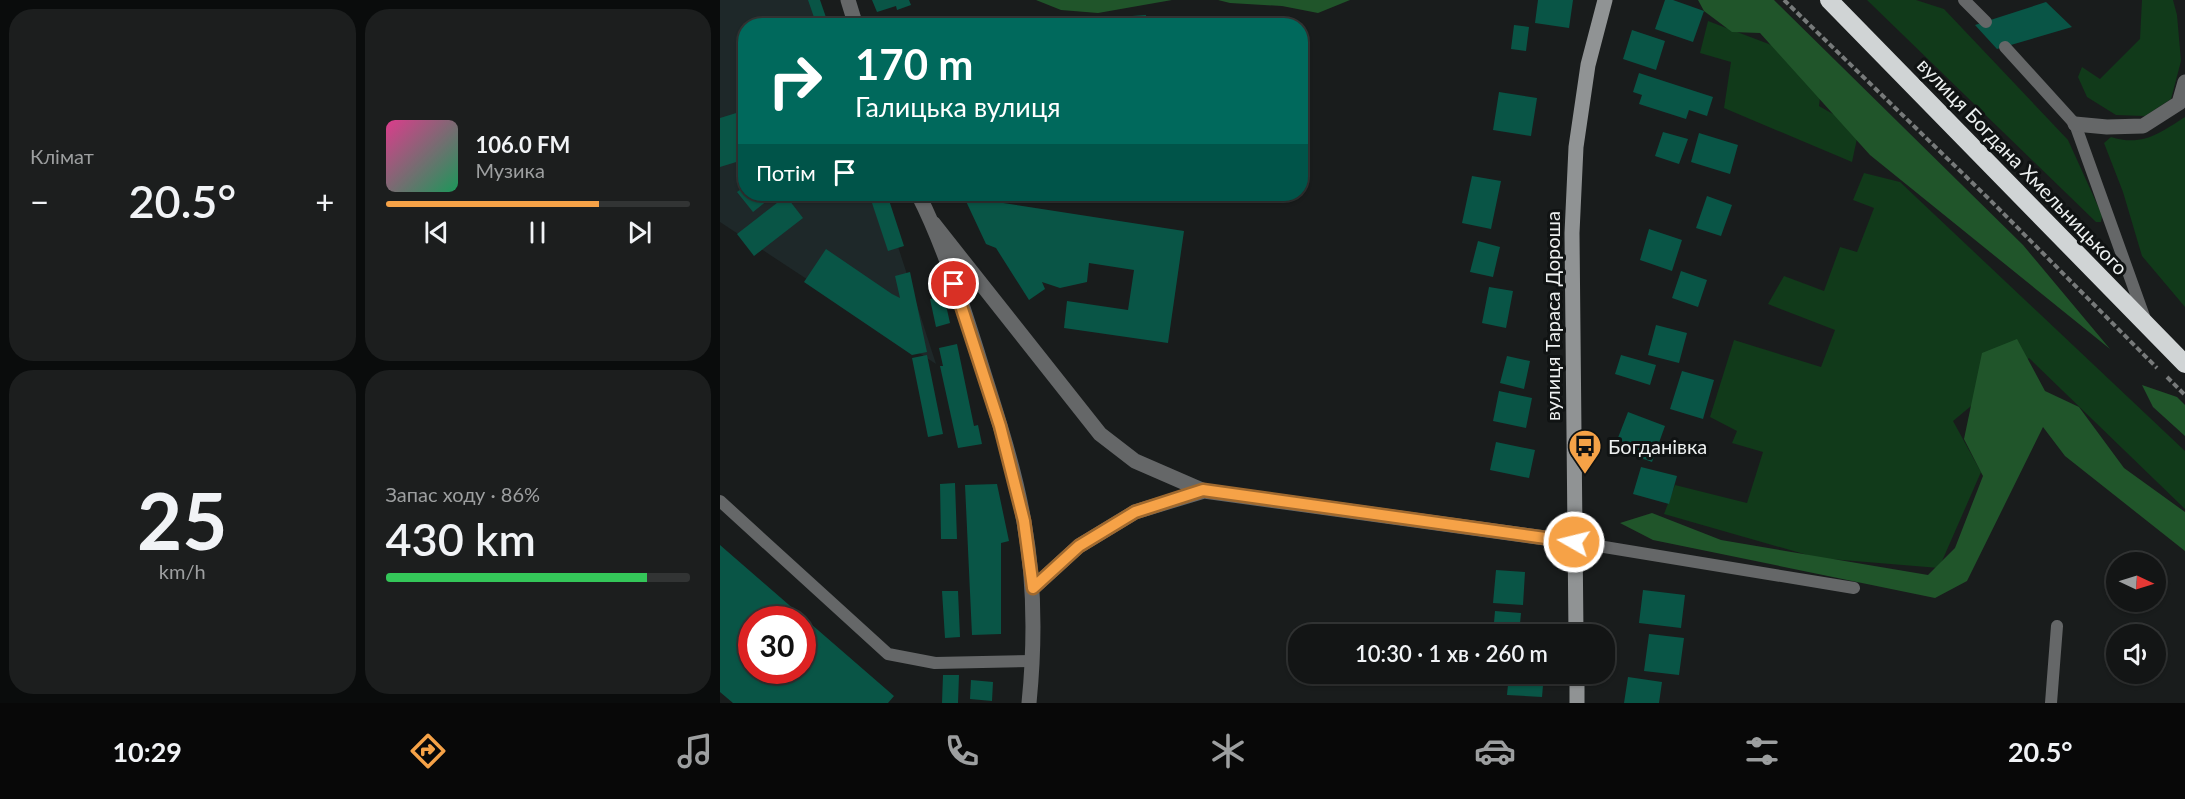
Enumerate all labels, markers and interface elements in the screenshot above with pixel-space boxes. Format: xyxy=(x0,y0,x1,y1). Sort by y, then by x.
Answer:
text: 170 m xyxy=(855,39,973,89)
icon: right xyxy=(756,42,834,120)
street label: вулиця Богдана Хмельницького xyxy=(1913,53,2133,279)
text: Галицька вулиця xyxy=(855,90,1061,123)
text: 106.0 FM xyxy=(476,131,570,158)
text: Клімат xyxy=(30,144,94,168)
icon: arrive xyxy=(828,156,861,189)
text: Музика xyxy=(476,158,545,182)
text: Потім xyxy=(756,159,816,186)
text: 20.5° xyxy=(128,174,236,228)
text: − xyxy=(30,181,49,221)
text: + xyxy=(315,181,335,221)
street label: вулиця Тараса Дороша xyxy=(1540,211,1564,421)
icon: previous xyxy=(420,216,453,249)
icon: pause xyxy=(521,216,554,249)
icon: next xyxy=(623,216,656,249)
pin xyxy=(928,258,979,309)
icon: arrive xyxy=(937,267,970,300)
bus stop icon: Богданівка xyxy=(1567,428,1603,475)
place label: Богданівка xyxy=(1608,434,1707,458)
text: 25 xyxy=(137,473,227,567)
text: Запас ходу · 86% xyxy=(386,482,540,506)
position arrow xyxy=(1542,510,1606,574)
text: 430 km xyxy=(386,512,536,566)
north arrow xyxy=(2106,552,2166,612)
map controls xyxy=(2106,552,2166,684)
text: km/h xyxy=(159,559,206,583)
speed limit sign: 30 xyxy=(738,606,816,684)
button: sound xyxy=(2106,624,2166,684)
text: 10:30 · 1 хв · 260 m xyxy=(1355,640,1548,667)
icon: directions xyxy=(407,730,449,772)
icon: music xyxy=(674,730,716,772)
icon: phone xyxy=(941,730,983,772)
icon: climate xyxy=(1207,730,1249,772)
icon: car xyxy=(1474,730,1516,772)
icon: filters xyxy=(1741,730,1783,772)
text: 10:29 xyxy=(112,735,182,768)
text: 20.5° xyxy=(2008,735,2073,768)

